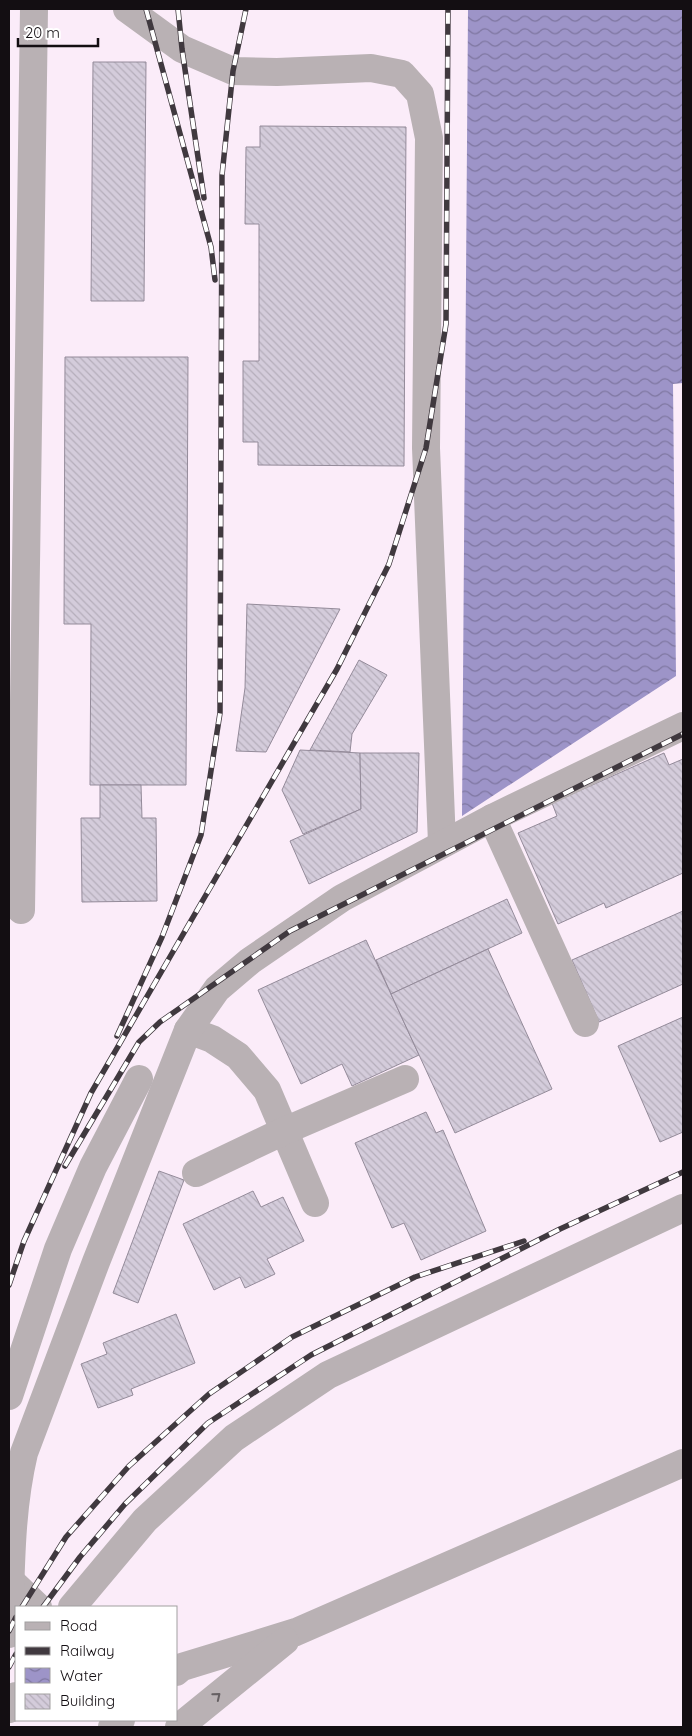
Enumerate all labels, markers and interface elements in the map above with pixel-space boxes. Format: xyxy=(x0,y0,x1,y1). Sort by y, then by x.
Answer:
scale bar xyxy=(18,15,98,47)
text: 20 m xyxy=(25,23,60,42)
legend xyxy=(15,1606,178,1721)
text: Road xyxy=(60,1616,97,1635)
text: Railway xyxy=(60,1641,115,1660)
text: Water xyxy=(60,1666,103,1685)
text: Building xyxy=(60,1691,115,1710)
one-way arrow xyxy=(211,1694,220,1702)

